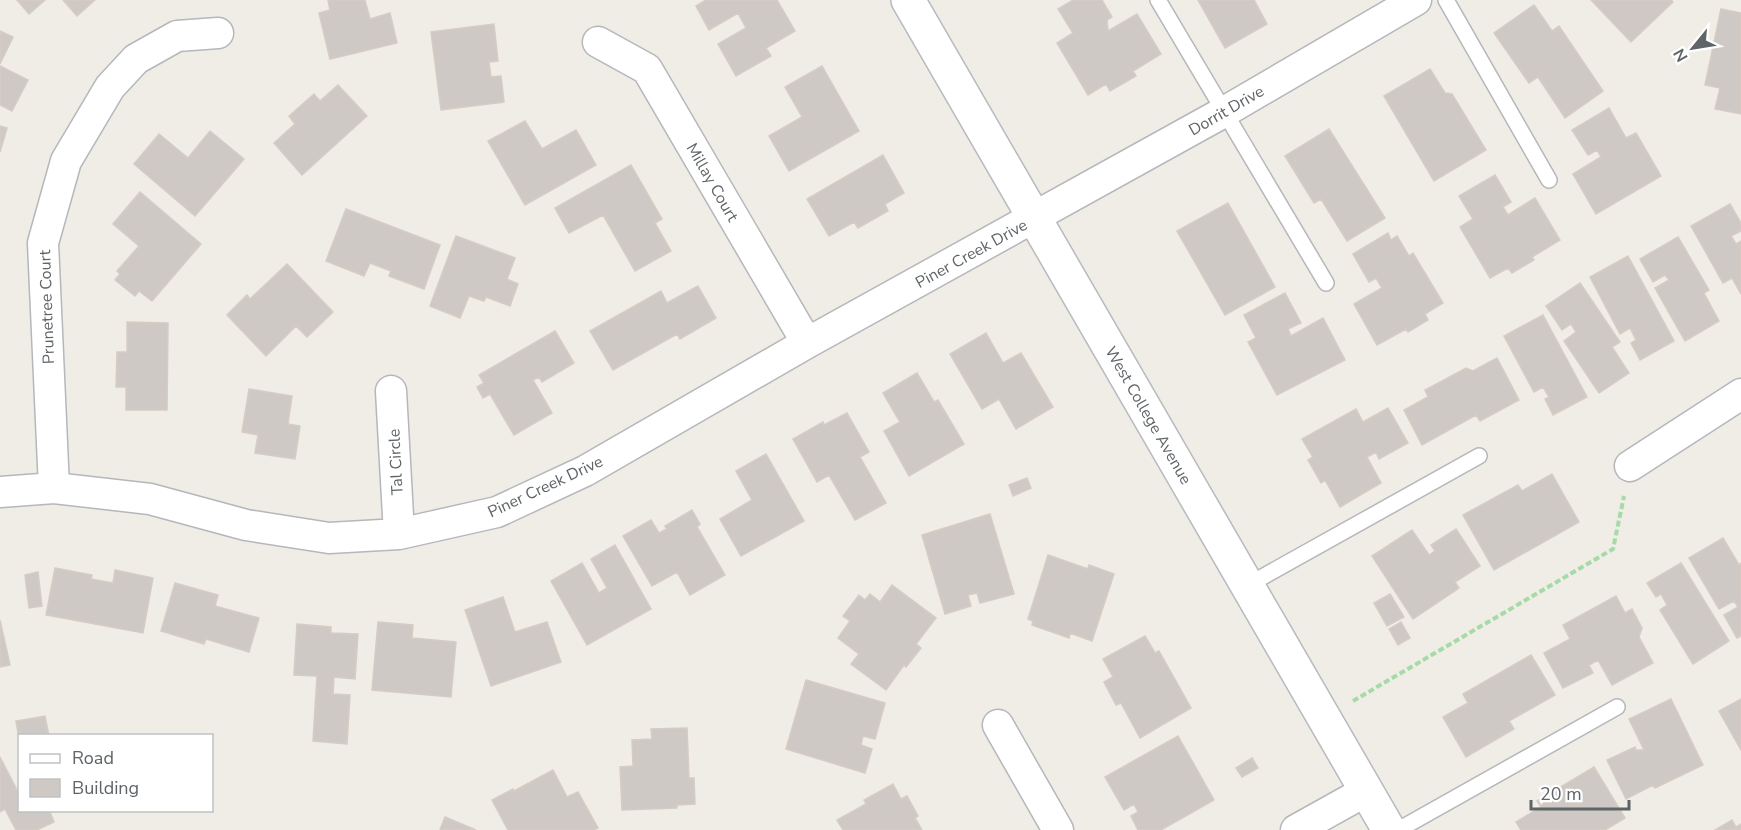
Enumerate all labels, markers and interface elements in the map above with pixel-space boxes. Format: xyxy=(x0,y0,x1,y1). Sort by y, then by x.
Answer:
north arrow xyxy=(1663,18,1723,78)
text: N xyxy=(1668,44,1693,66)
street label: Dorrit Drive xyxy=(1185,80,1268,141)
street label: Millay Court xyxy=(681,139,744,226)
street label: Piner Creek Drive xyxy=(912,214,1031,294)
street label: Prunetree Court xyxy=(34,249,60,365)
street label: West College Avenue xyxy=(1100,342,1197,489)
street label: Tal Circle xyxy=(383,428,409,496)
street label: Piner Creek Drive xyxy=(484,451,607,523)
legend xyxy=(18,734,213,812)
text: Road xyxy=(72,746,114,770)
scale bar xyxy=(1531,773,1628,811)
text: Building xyxy=(72,776,139,800)
text: 20 m xyxy=(1540,782,1582,806)

